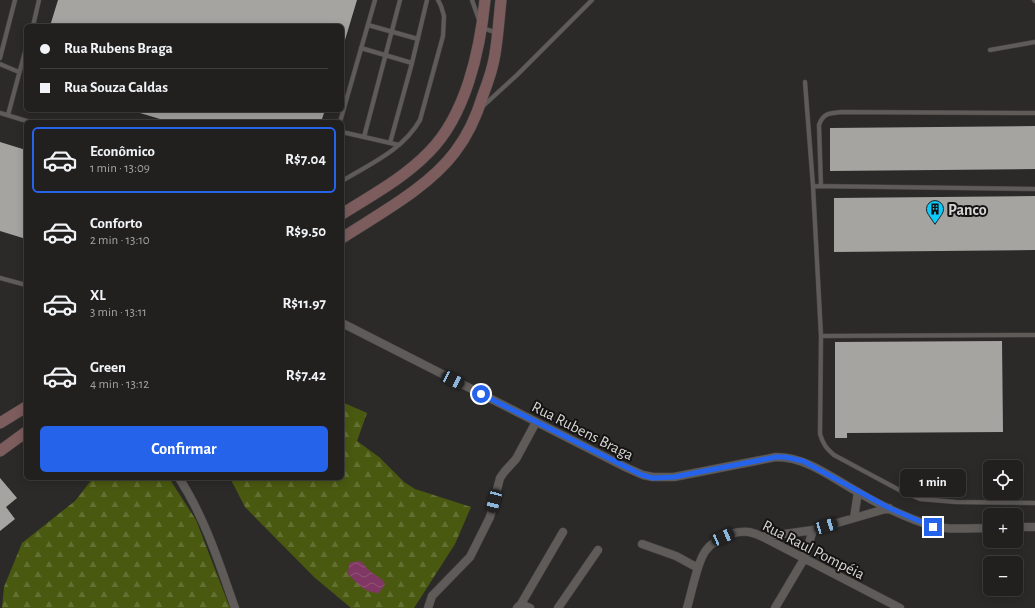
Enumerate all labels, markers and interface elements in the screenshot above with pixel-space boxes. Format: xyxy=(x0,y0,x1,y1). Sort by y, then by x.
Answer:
text: Rua Rubens Braga xyxy=(64,41,173,56)
text: Rua Souza Caldas xyxy=(64,80,168,95)
icon: car xyxy=(42,142,78,178)
text: Econômico xyxy=(90,144,155,159)
text: R$7.04 xyxy=(285,152,326,167)
text: 1 min · 13:09 xyxy=(90,162,150,175)
building icon: Panco xyxy=(925,199,945,224)
place label: Panco xyxy=(948,202,987,218)
icon: car xyxy=(42,214,78,250)
text: Conforto xyxy=(90,216,142,231)
text: R$9.50 xyxy=(285,224,326,239)
text: 2 min · 13:10 xyxy=(90,234,150,247)
icon: car xyxy=(42,286,78,322)
text: XL xyxy=(90,288,106,303)
text: R$11.97 xyxy=(282,296,326,311)
text: 3 min · 13:11 xyxy=(90,306,147,319)
icon: car xyxy=(42,358,78,394)
text: Green xyxy=(90,360,126,375)
text: R$7.42 xyxy=(286,368,326,383)
car xyxy=(440,369,466,391)
text: 4 min · 13:12 xyxy=(90,378,149,391)
route start xyxy=(472,385,490,403)
street label: Rua Rubens Braga xyxy=(529,398,636,463)
button: Confirmar xyxy=(40,426,328,472)
map controls xyxy=(983,460,1023,596)
button: locate xyxy=(983,460,1023,500)
callout: 1 min xyxy=(900,469,966,497)
text: 1 min xyxy=(919,476,947,489)
car xyxy=(485,488,503,514)
button: + xyxy=(983,508,1023,548)
street label: Rua Raul Pompéia xyxy=(760,517,867,583)
car xyxy=(813,517,839,535)
route end xyxy=(924,518,942,536)
car xyxy=(710,527,736,547)
button: − xyxy=(983,556,1023,596)

